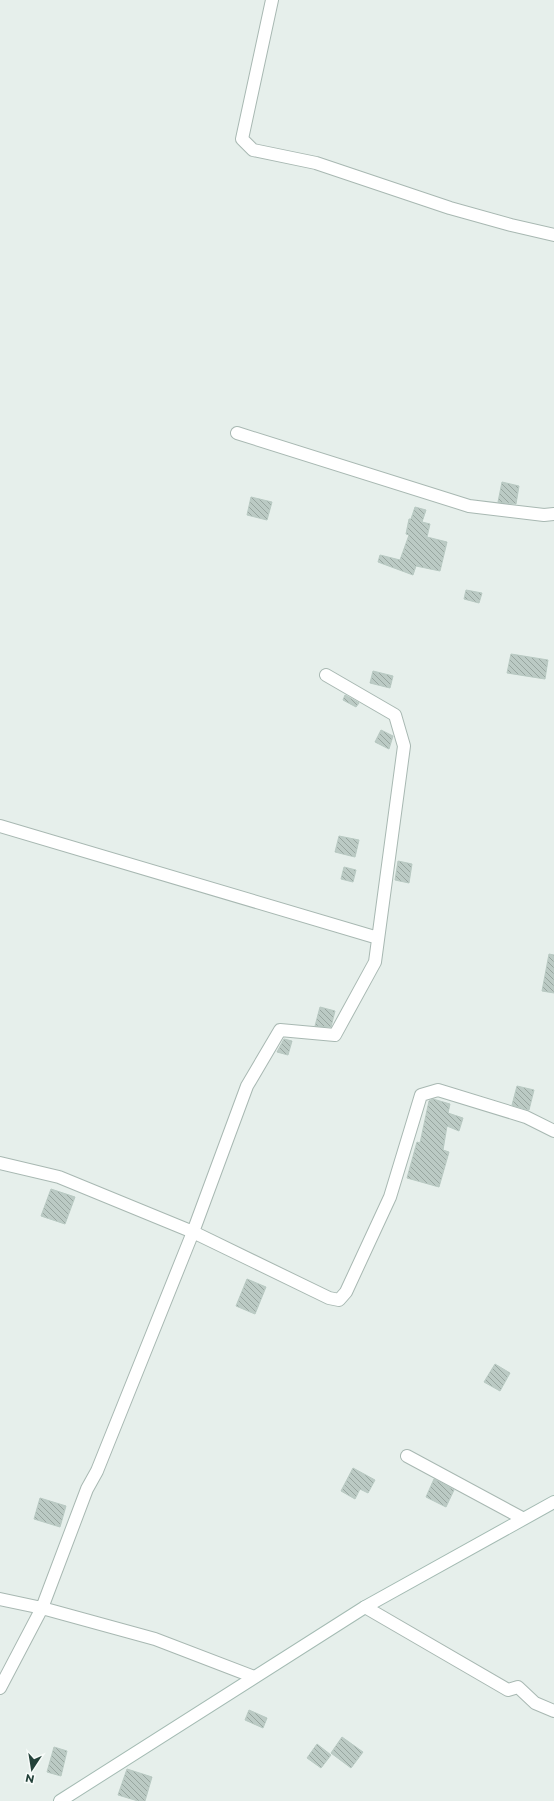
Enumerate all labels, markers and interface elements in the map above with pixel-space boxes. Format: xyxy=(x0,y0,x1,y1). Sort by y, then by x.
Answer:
north arrow xyxy=(12,1749,52,1789)
text: N xyxy=(24,1771,36,1787)

